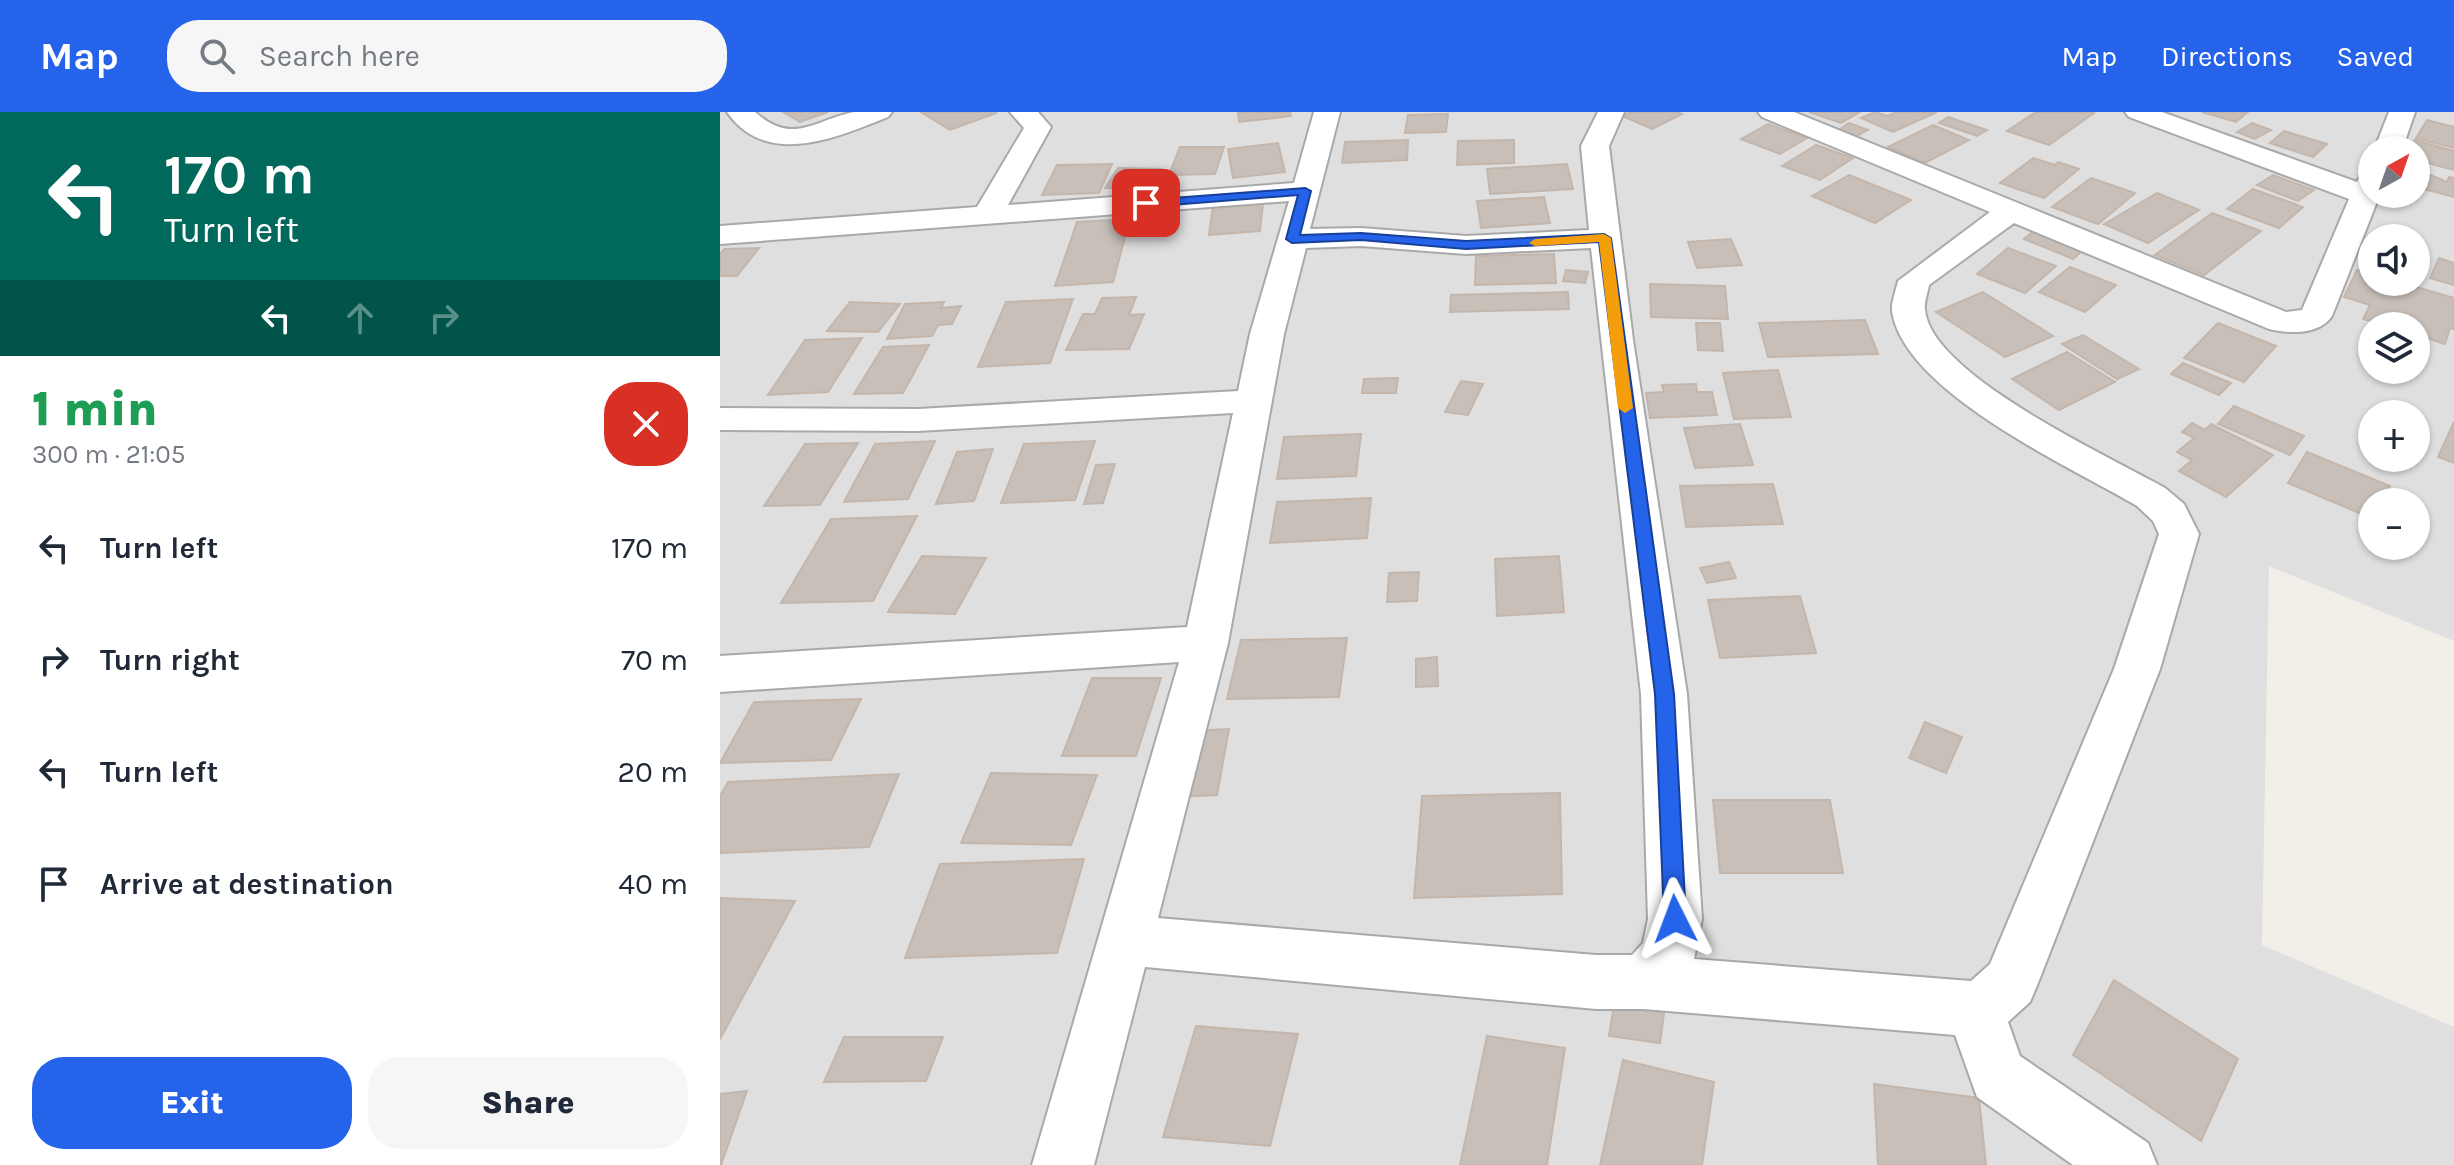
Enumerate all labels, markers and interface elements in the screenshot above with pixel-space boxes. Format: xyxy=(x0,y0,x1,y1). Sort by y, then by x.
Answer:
search box xyxy=(167,20,727,92)
text: Map xyxy=(40,34,119,79)
icon: search xyxy=(195,34,239,78)
text: Search here xyxy=(259,38,420,74)
text: Map xyxy=(2062,40,2117,73)
text: Directions xyxy=(2161,40,2293,73)
text: Saved xyxy=(2337,40,2414,73)
north arrow xyxy=(2358,136,2430,208)
map controls xyxy=(2358,136,2430,560)
text: 170 m xyxy=(164,142,315,207)
icon: left xyxy=(32,144,136,248)
pin xyxy=(1112,169,1180,237)
icon: arrive xyxy=(1124,181,1168,225)
text: Turn left xyxy=(164,209,299,251)
button: sound xyxy=(2358,224,2430,296)
icon: left xyxy=(254,296,298,340)
icon: ahead xyxy=(338,296,382,340)
icon: right xyxy=(422,296,466,340)
button: layers xyxy=(2358,312,2430,384)
text: 1 min xyxy=(32,381,158,437)
button: close xyxy=(604,382,688,466)
button: + xyxy=(2358,400,2430,472)
text: 300 m · 21:05 xyxy=(32,439,185,470)
button: − xyxy=(2358,488,2430,560)
icon: left xyxy=(32,526,76,570)
text: Turn left xyxy=(100,530,218,566)
text: 170 m xyxy=(611,530,688,566)
icon: right xyxy=(32,638,76,682)
text: Turn right xyxy=(100,642,240,678)
text: 70 m xyxy=(621,642,688,678)
icon: left xyxy=(32,750,76,794)
text: Turn left xyxy=(100,754,218,790)
text: 20 m xyxy=(618,754,688,790)
icon: arrive xyxy=(32,862,76,906)
text: Arrive at destination xyxy=(100,866,394,902)
text: 40 m xyxy=(618,866,688,902)
position arrow xyxy=(1633,877,1717,961)
button: Exit xyxy=(32,1057,352,1149)
button: Share xyxy=(368,1057,688,1149)

